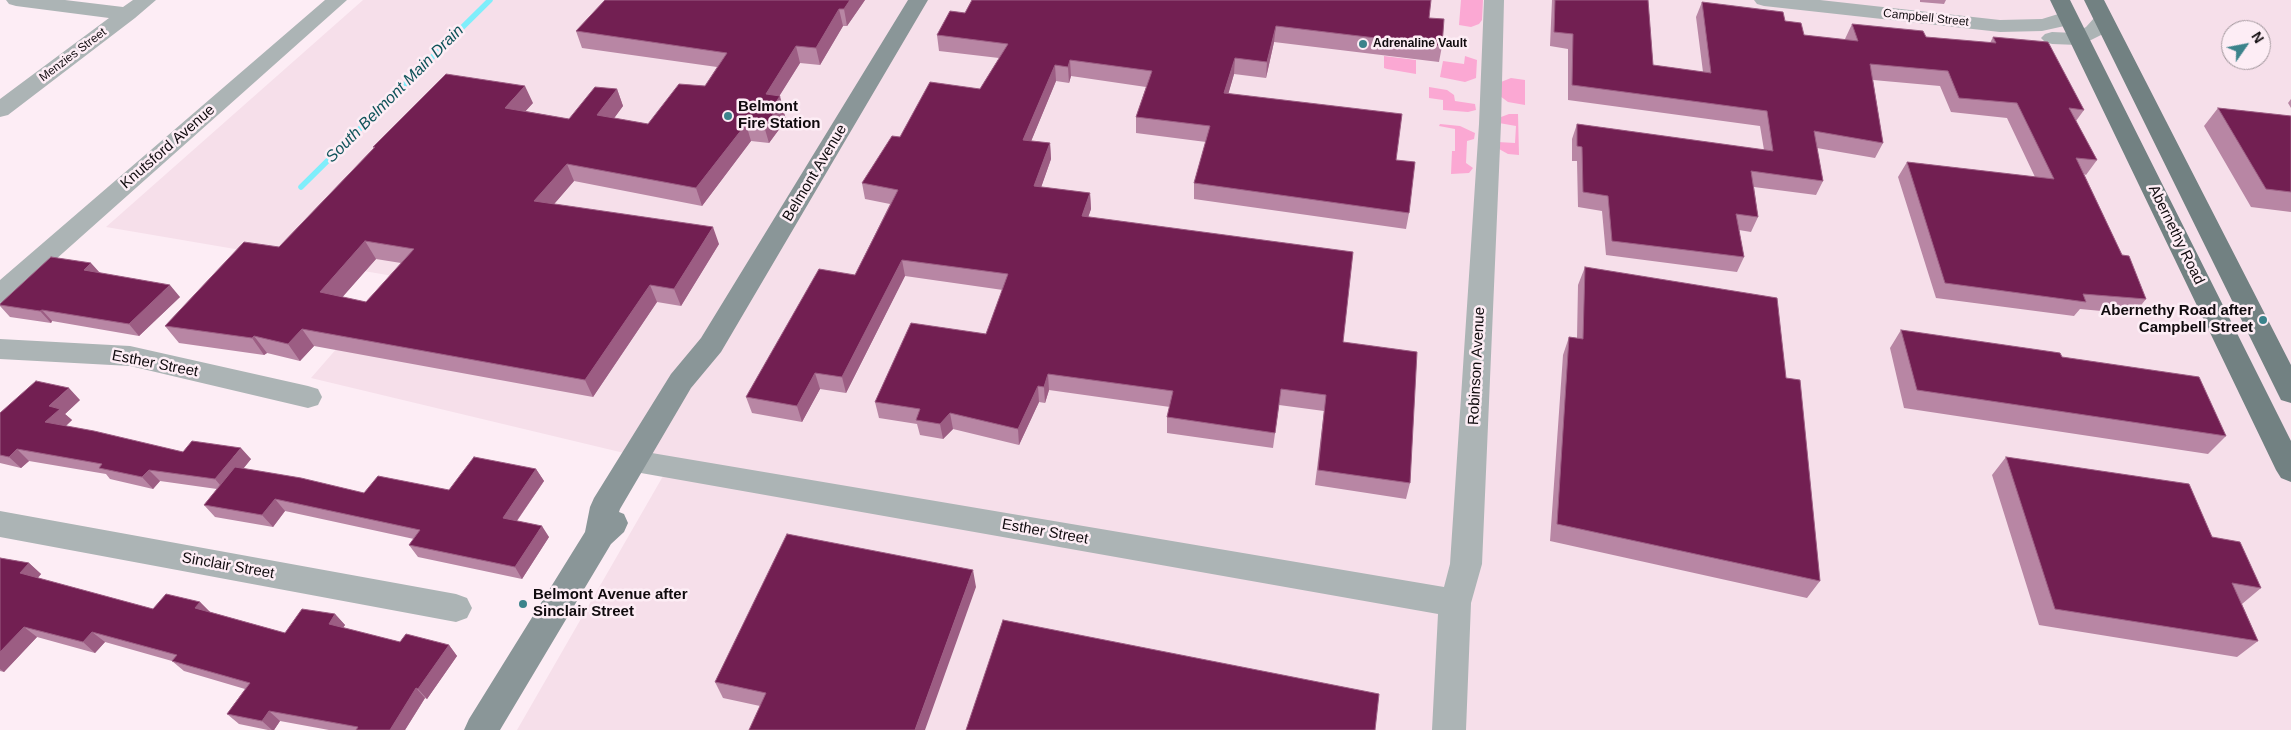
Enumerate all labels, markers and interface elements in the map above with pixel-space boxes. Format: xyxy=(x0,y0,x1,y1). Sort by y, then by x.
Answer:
street label: Campbell Street xyxy=(1882,6,1970,30)
north arrow xyxy=(2221,20,2271,70)
water label: South Belmont Main Drain xyxy=(322,21,468,167)
street label: Menzies Street xyxy=(37,25,109,85)
text: N xyxy=(2248,29,2267,46)
place label: Adrenaline Vault xyxy=(1373,37,1467,51)
marker: Adrenaline Vault xyxy=(1357,38,1369,50)
place label: Belmont Fire Station xyxy=(738,98,821,133)
street label: Knutsford Avenue xyxy=(117,101,219,193)
marker: Belmont Fire Station xyxy=(722,110,734,122)
street label: Belmont Avenue xyxy=(779,121,851,225)
street label: Abernethy Road xyxy=(2144,182,2208,288)
place label: Abernethy Road after Campbell Street xyxy=(2100,302,2253,337)
street label: Robinson Avenue xyxy=(1465,307,1489,425)
marker: Abernethy Road after Campbell Street xyxy=(2257,314,2269,326)
street label: Esther Street xyxy=(110,347,200,381)
street label: Esther Street xyxy=(1000,516,1090,548)
street label: Sinclair Street xyxy=(180,549,276,583)
place label: Belmont Avenue after Sinclair Street xyxy=(533,586,687,621)
marker: Belmont Avenue after Sinclair Street xyxy=(517,598,529,610)

